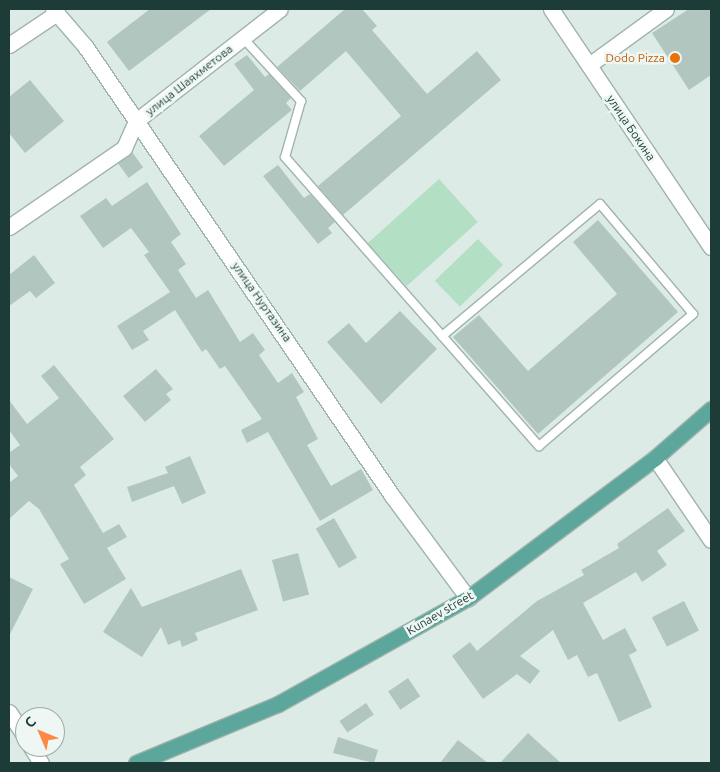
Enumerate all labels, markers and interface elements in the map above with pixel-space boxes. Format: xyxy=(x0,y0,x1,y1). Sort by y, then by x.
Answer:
street label: улица Шаяхметова xyxy=(143,42,235,118)
place label: Dodo Pizza xyxy=(605,51,665,65)
marker: Dodo Pizza xyxy=(669,52,681,64)
street label: улица Бокина xyxy=(604,92,658,164)
street label: улица Нуртазина xyxy=(229,259,295,345)
street label: Kunaev street xyxy=(404,588,476,638)
north arrow xyxy=(15,707,65,757)
text: С xyxy=(21,713,39,731)

